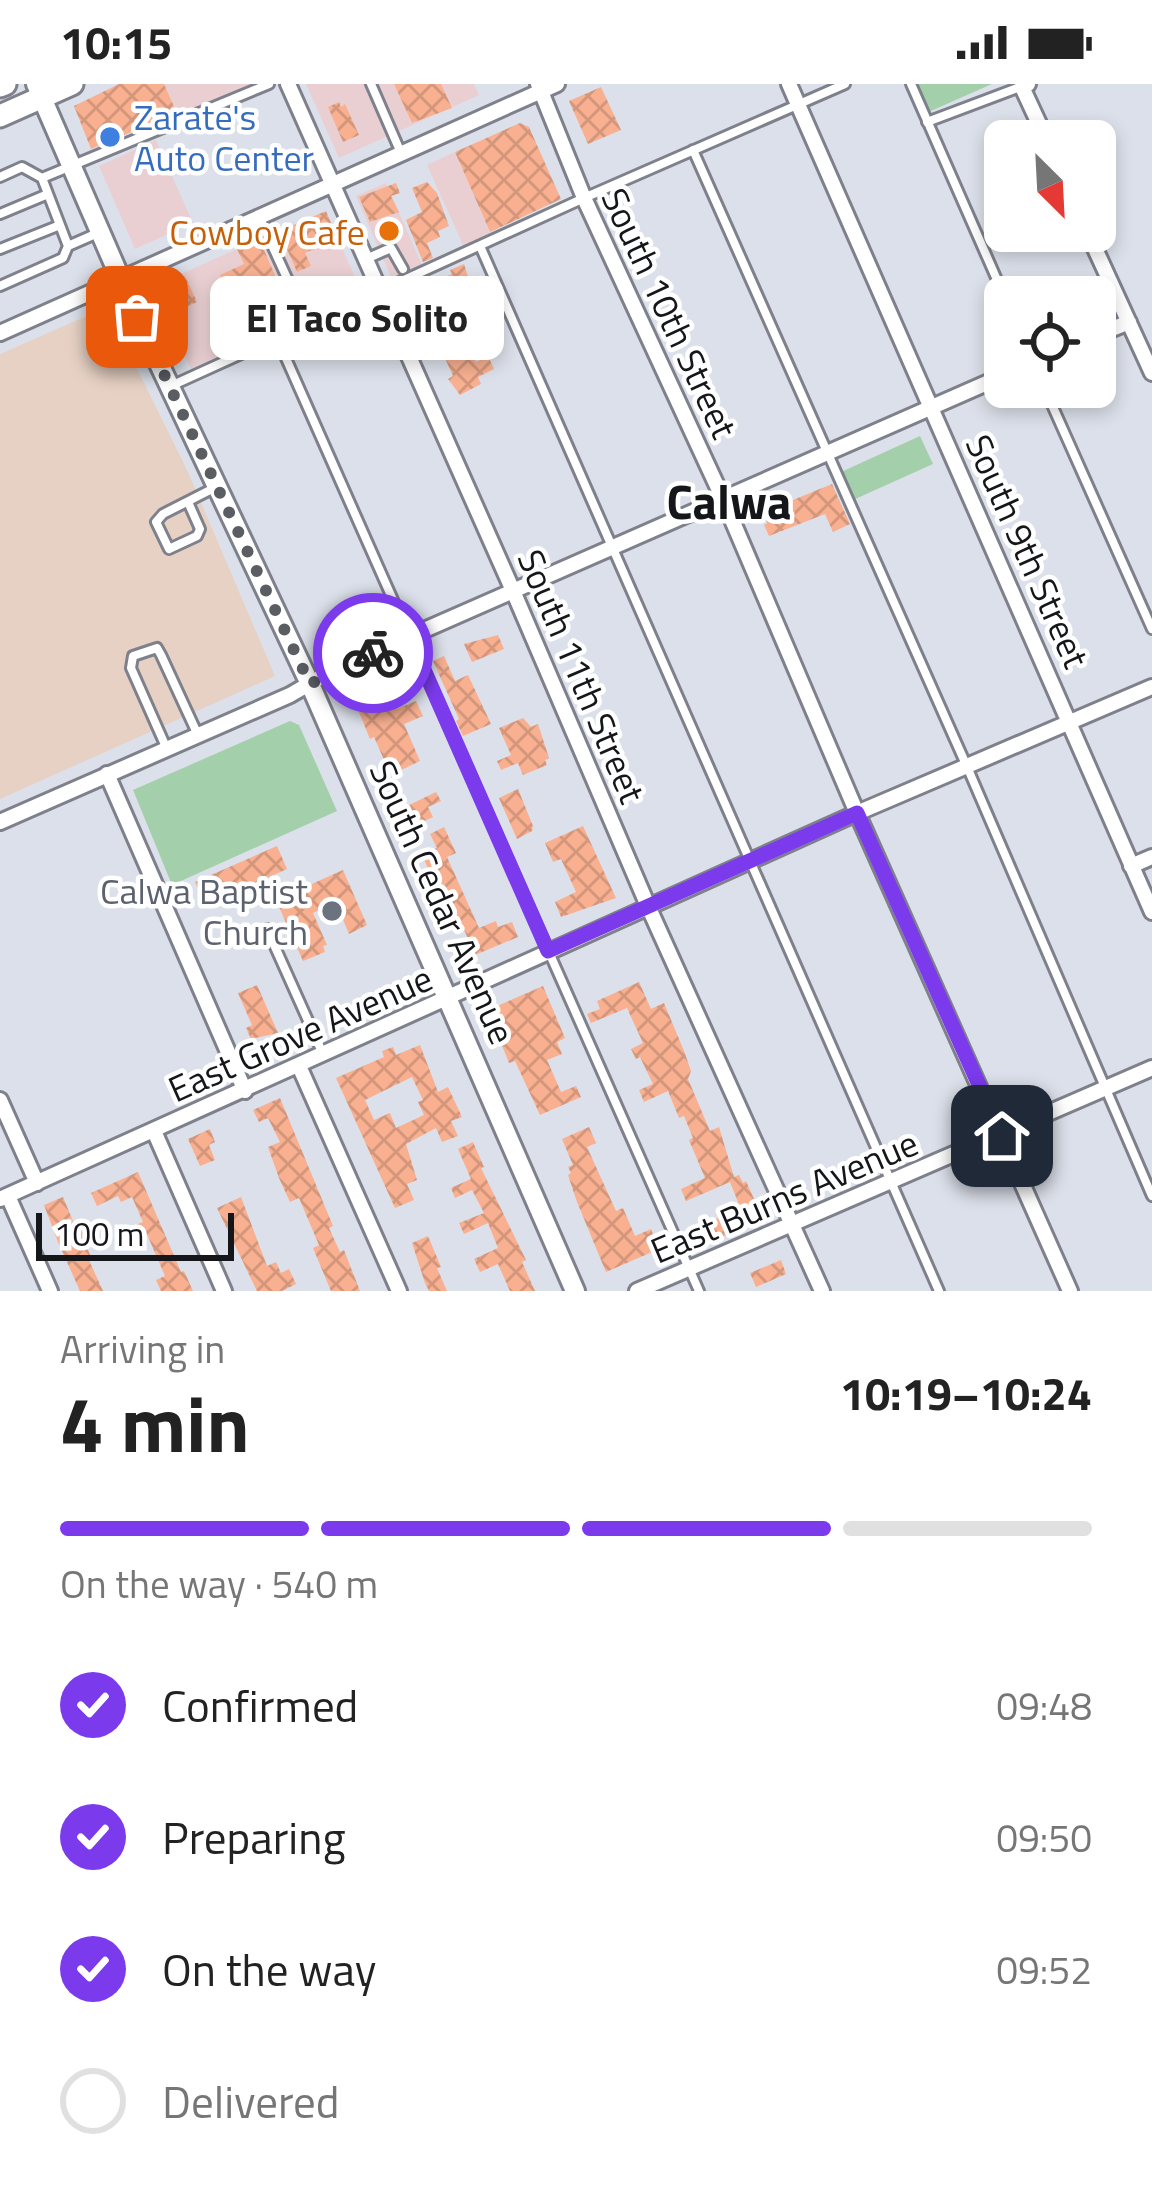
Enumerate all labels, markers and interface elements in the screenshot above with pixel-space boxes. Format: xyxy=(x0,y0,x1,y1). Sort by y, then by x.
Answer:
text: 10:15 xyxy=(60,8,172,76)
place label: Zarate's Auto Center xyxy=(134,89,314,185)
north arrow xyxy=(984,120,1116,252)
map controls xyxy=(984,120,1116,408)
marker: Zarate's Auto Center xyxy=(97,124,123,150)
street label: South 10th Street xyxy=(588,179,752,448)
place label: Cowboy Cafe xyxy=(169,204,365,259)
marker: Cowboy Cafe xyxy=(376,218,402,244)
pin xyxy=(86,266,188,368)
callout: El Taco Solito xyxy=(209,275,503,359)
button: locate xyxy=(984,276,1116,408)
icon: bag xyxy=(104,284,170,350)
text: El Taco Solito xyxy=(246,288,468,347)
street label: South 9th Street xyxy=(952,425,1104,677)
district label: Calwa xyxy=(666,465,792,538)
street label: South 11th Street xyxy=(504,541,660,812)
courier xyxy=(313,593,433,713)
icon: bike xyxy=(340,620,406,686)
street label: South Cedar Avenue xyxy=(356,751,530,1053)
place label: Calwa Baptist Church xyxy=(100,863,308,959)
marker: Calwa Baptist Church xyxy=(319,898,345,924)
street label: East Grove Avenue xyxy=(159,950,441,1116)
pin xyxy=(951,1085,1053,1187)
icon: home xyxy=(969,1103,1035,1169)
street label: East Burns Avenue xyxy=(642,1115,926,1277)
scale bar xyxy=(36,1207,234,1260)
text: 100 m xyxy=(54,1209,144,1259)
text: Arriving in xyxy=(60,1319,225,1378)
text: 10:19–10:24 xyxy=(840,1359,1092,1427)
text: 4 min xyxy=(60,1364,250,1482)
text: On the way · 540 m xyxy=(60,1554,378,1613)
text: Confirmed xyxy=(162,1671,358,1739)
icon: check xyxy=(60,1672,126,1738)
text: 09:48 xyxy=(996,1676,1092,1735)
text: Preparing xyxy=(162,1803,346,1871)
icon: check xyxy=(60,1804,126,1870)
text: 09:50 xyxy=(996,1808,1092,1867)
text: On the way xyxy=(162,1935,376,2003)
icon: check xyxy=(60,1936,126,2002)
text: 09:52 xyxy=(996,1940,1092,1999)
text: Delivered xyxy=(162,2067,340,2135)

